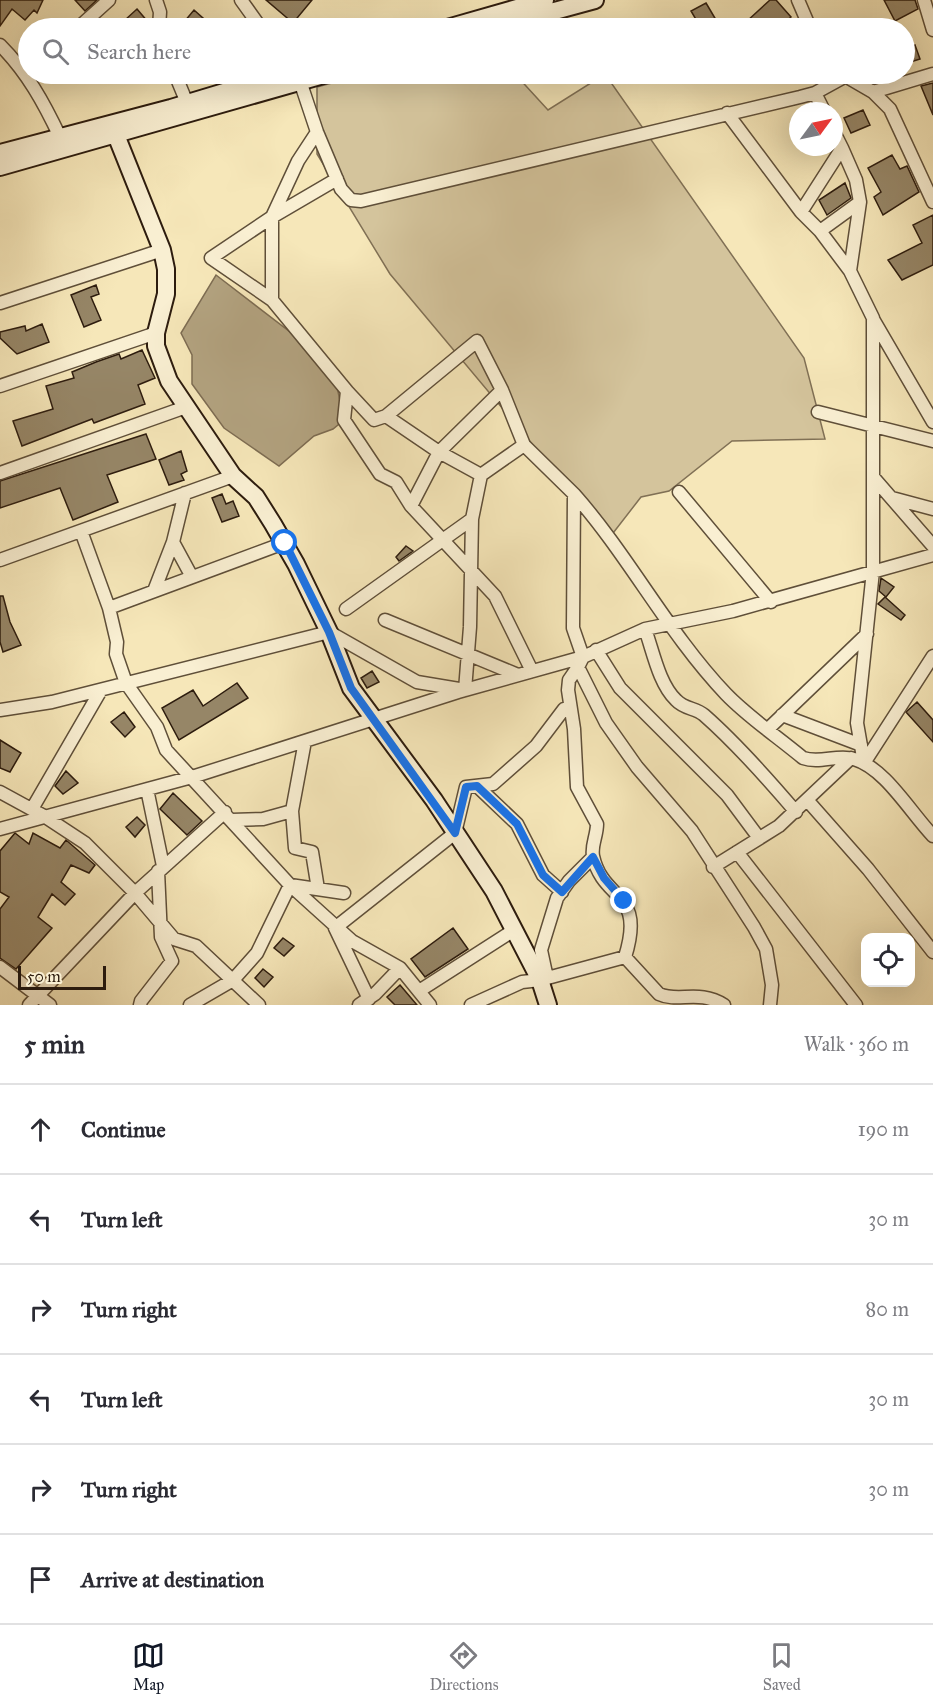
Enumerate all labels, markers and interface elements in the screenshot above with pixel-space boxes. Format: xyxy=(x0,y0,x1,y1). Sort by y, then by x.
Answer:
search box xyxy=(18,18,915,84)
icon: search xyxy=(39,35,72,68)
text: Search here xyxy=(87,38,191,65)
north arrow xyxy=(789,102,843,156)
route start xyxy=(271,529,297,555)
route end xyxy=(610,887,636,913)
map controls xyxy=(861,933,915,987)
button: locate xyxy=(861,933,915,987)
scale bar xyxy=(18,963,106,990)
text: 50 m xyxy=(27,967,61,986)
text: 5 min xyxy=(24,1028,85,1060)
text: Walk · 360 m xyxy=(804,1032,909,1056)
icon: ahead xyxy=(24,1113,57,1146)
text: Continue xyxy=(81,1116,166,1143)
text: 190 m xyxy=(858,1117,909,1141)
icon: left xyxy=(24,1203,57,1236)
text: Turn left xyxy=(81,1206,163,1233)
text: 30 m xyxy=(868,1207,909,1231)
icon: right xyxy=(24,1293,57,1326)
text: Turn right xyxy=(81,1296,177,1323)
text: 80 m xyxy=(866,1297,909,1321)
icon: left xyxy=(24,1383,57,1416)
text: Turn left xyxy=(81,1386,163,1413)
text: 30 m xyxy=(868,1387,909,1411)
icon: right xyxy=(24,1473,57,1506)
text: Turn right xyxy=(81,1476,177,1503)
text: 30 m xyxy=(868,1477,909,1501)
icon: arrive xyxy=(24,1563,57,1596)
text: Arrive at destination xyxy=(81,1566,264,1593)
tab: Map xyxy=(132,1639,165,1694)
tab: Directions xyxy=(429,1639,498,1694)
tab: Saved xyxy=(763,1639,801,1694)

